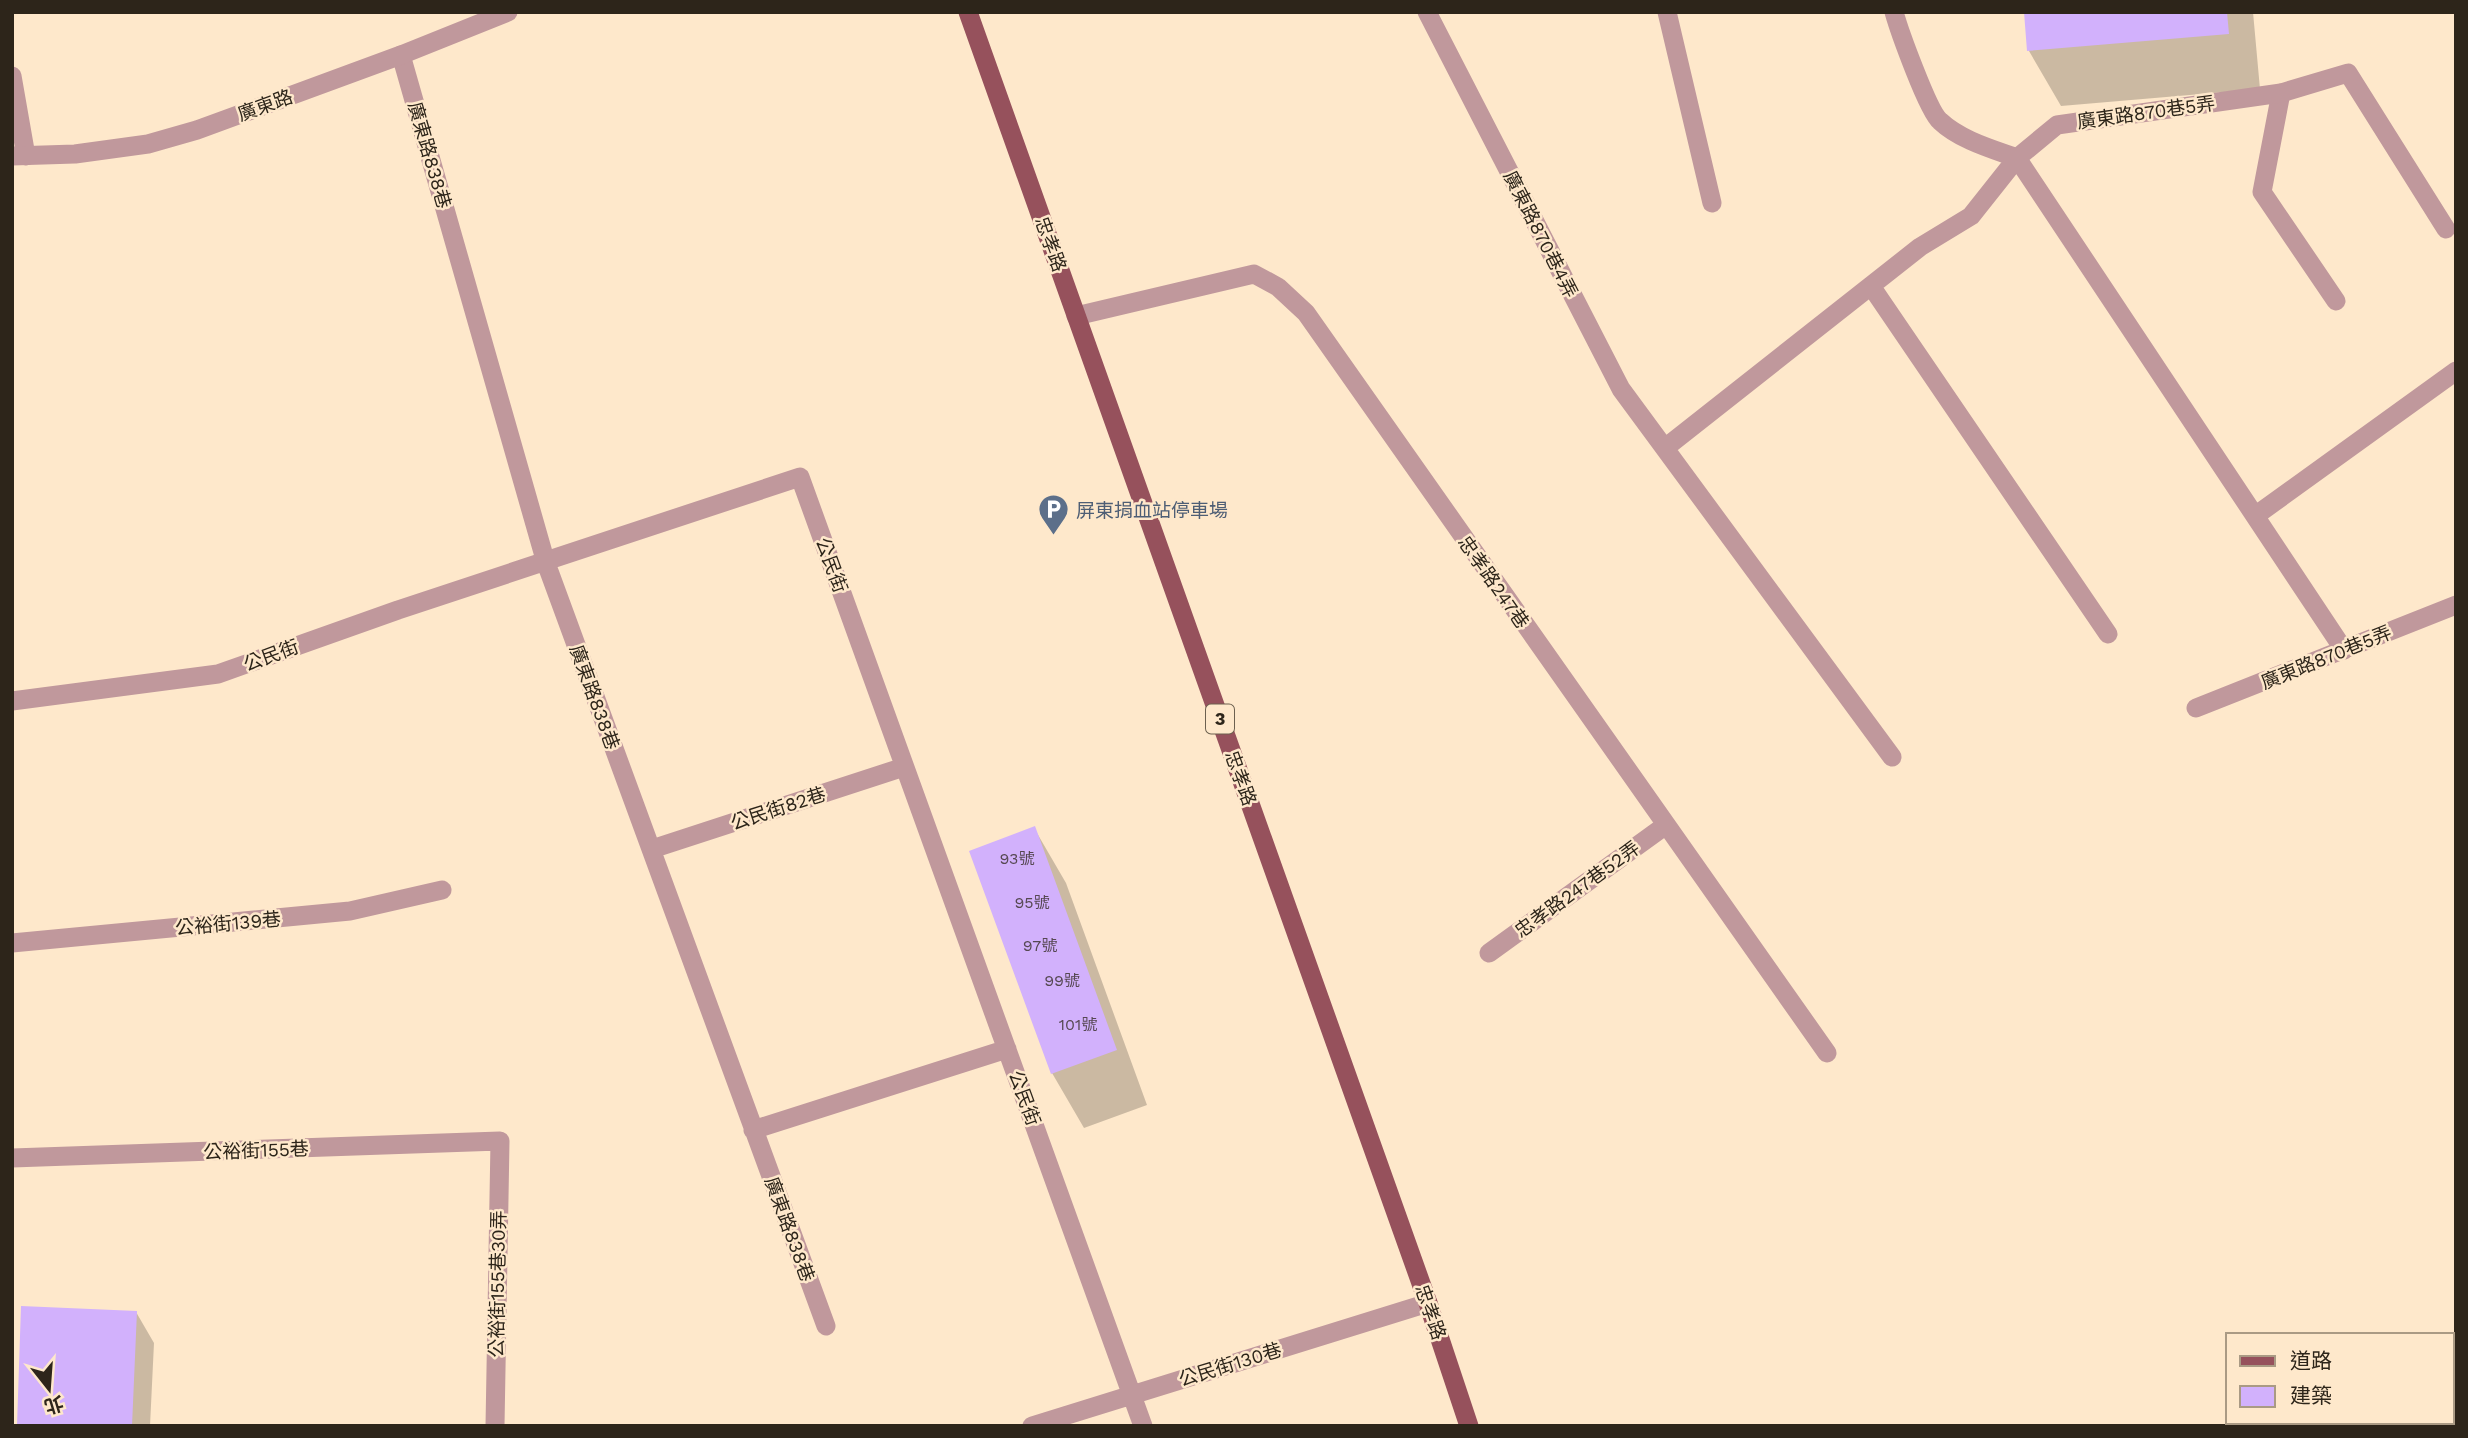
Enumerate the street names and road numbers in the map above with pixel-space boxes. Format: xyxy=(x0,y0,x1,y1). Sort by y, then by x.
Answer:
street label: 廣東路 xyxy=(234,85,296,126)
street label: 廣東路870巷5弄 xyxy=(2076,91,2217,134)
street label: 廣東路838巷 xyxy=(403,99,456,211)
street label: 廣東路870巷4弄 xyxy=(1499,167,1583,302)
street label: 忠孝路 xyxy=(1030,213,1071,275)
street label: 忠孝路247巷 xyxy=(1453,532,1534,633)
street label: 公民街 xyxy=(811,534,852,596)
street label: 廣東路870巷5弄 xyxy=(2257,621,2395,694)
street label: 公民街 xyxy=(240,635,302,676)
street label: 廣東路838巷 xyxy=(565,642,624,753)
road number: 3 xyxy=(1206,704,1234,734)
street label: 忠孝路 xyxy=(1220,747,1261,809)
street label: 公民街82巷 xyxy=(728,782,829,835)
street label: 忠孝路247巷52弄 xyxy=(1510,836,1644,942)
street label: 公裕街139巷 xyxy=(174,907,282,940)
street label: 公民街 xyxy=(1004,1067,1045,1129)
street label: 公裕街155巷 xyxy=(203,1137,309,1164)
street label: 廣東路838巷 xyxy=(760,1174,819,1285)
street label: 公裕街155巷30弄 xyxy=(485,1210,510,1358)
street label: 忠孝路 xyxy=(1410,1281,1451,1343)
street label: 公民街130巷 xyxy=(1176,1338,1284,1391)

